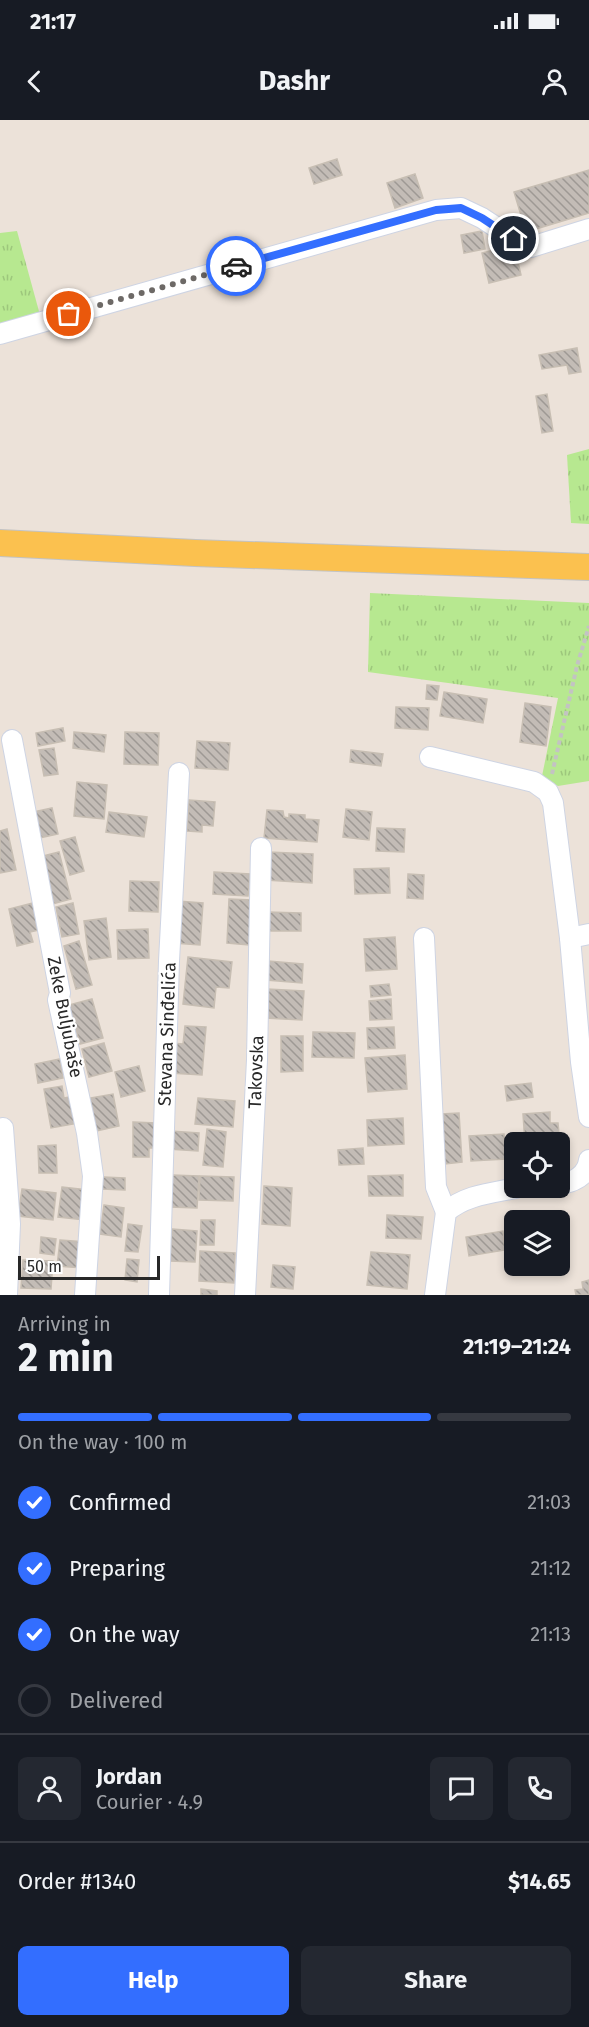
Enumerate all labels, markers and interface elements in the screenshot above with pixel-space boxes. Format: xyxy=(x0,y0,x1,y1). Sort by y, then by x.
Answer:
text: 21:17 xyxy=(30,8,76,35)
icon: back xyxy=(18,65,51,98)
text: Dashr xyxy=(259,65,330,97)
icon: person xyxy=(538,65,571,98)
pin xyxy=(488,213,539,264)
icon: home xyxy=(497,222,530,255)
courier xyxy=(206,236,266,296)
icon: car xyxy=(220,250,253,283)
pin xyxy=(43,288,94,339)
icon: bag xyxy=(52,297,85,330)
street label: Zeke Buljubaše xyxy=(42,955,88,1079)
street label: Stevana Sinđelića xyxy=(153,962,181,1106)
street label: Takovska xyxy=(244,1035,268,1109)
map controls xyxy=(504,1132,570,1276)
button: locate xyxy=(504,1132,570,1198)
button: layers xyxy=(504,1210,570,1276)
scale bar xyxy=(18,1253,160,1280)
text: 50 m xyxy=(27,1257,62,1276)
text: Arriving in xyxy=(18,1312,111,1336)
text: 21:19–21:24 xyxy=(463,1333,571,1360)
text: 2 min xyxy=(18,1335,114,1381)
text: On the way · 100 m xyxy=(18,1430,187,1454)
icon: check xyxy=(18,1486,51,1519)
text: Confirmed xyxy=(69,1489,172,1516)
text: 21:03 xyxy=(527,1490,571,1514)
icon: check xyxy=(18,1552,51,1585)
text: Preparing xyxy=(69,1555,165,1582)
text: 21:12 xyxy=(530,1556,571,1580)
icon: check xyxy=(18,1618,51,1651)
text: On the way xyxy=(69,1621,180,1648)
text: 21:13 xyxy=(530,1622,571,1646)
text: Delivered xyxy=(69,1687,164,1714)
button: person xyxy=(18,1757,81,1820)
button: chat xyxy=(430,1757,493,1820)
button: phone xyxy=(508,1757,571,1820)
text: Jordan xyxy=(96,1763,162,1790)
text: Courier · 4.9 xyxy=(96,1790,203,1814)
text: Order #1340 xyxy=(18,1868,136,1895)
text: $14.65 xyxy=(508,1868,571,1895)
button: Help xyxy=(18,1946,289,2015)
button: Share xyxy=(301,1946,571,2015)

